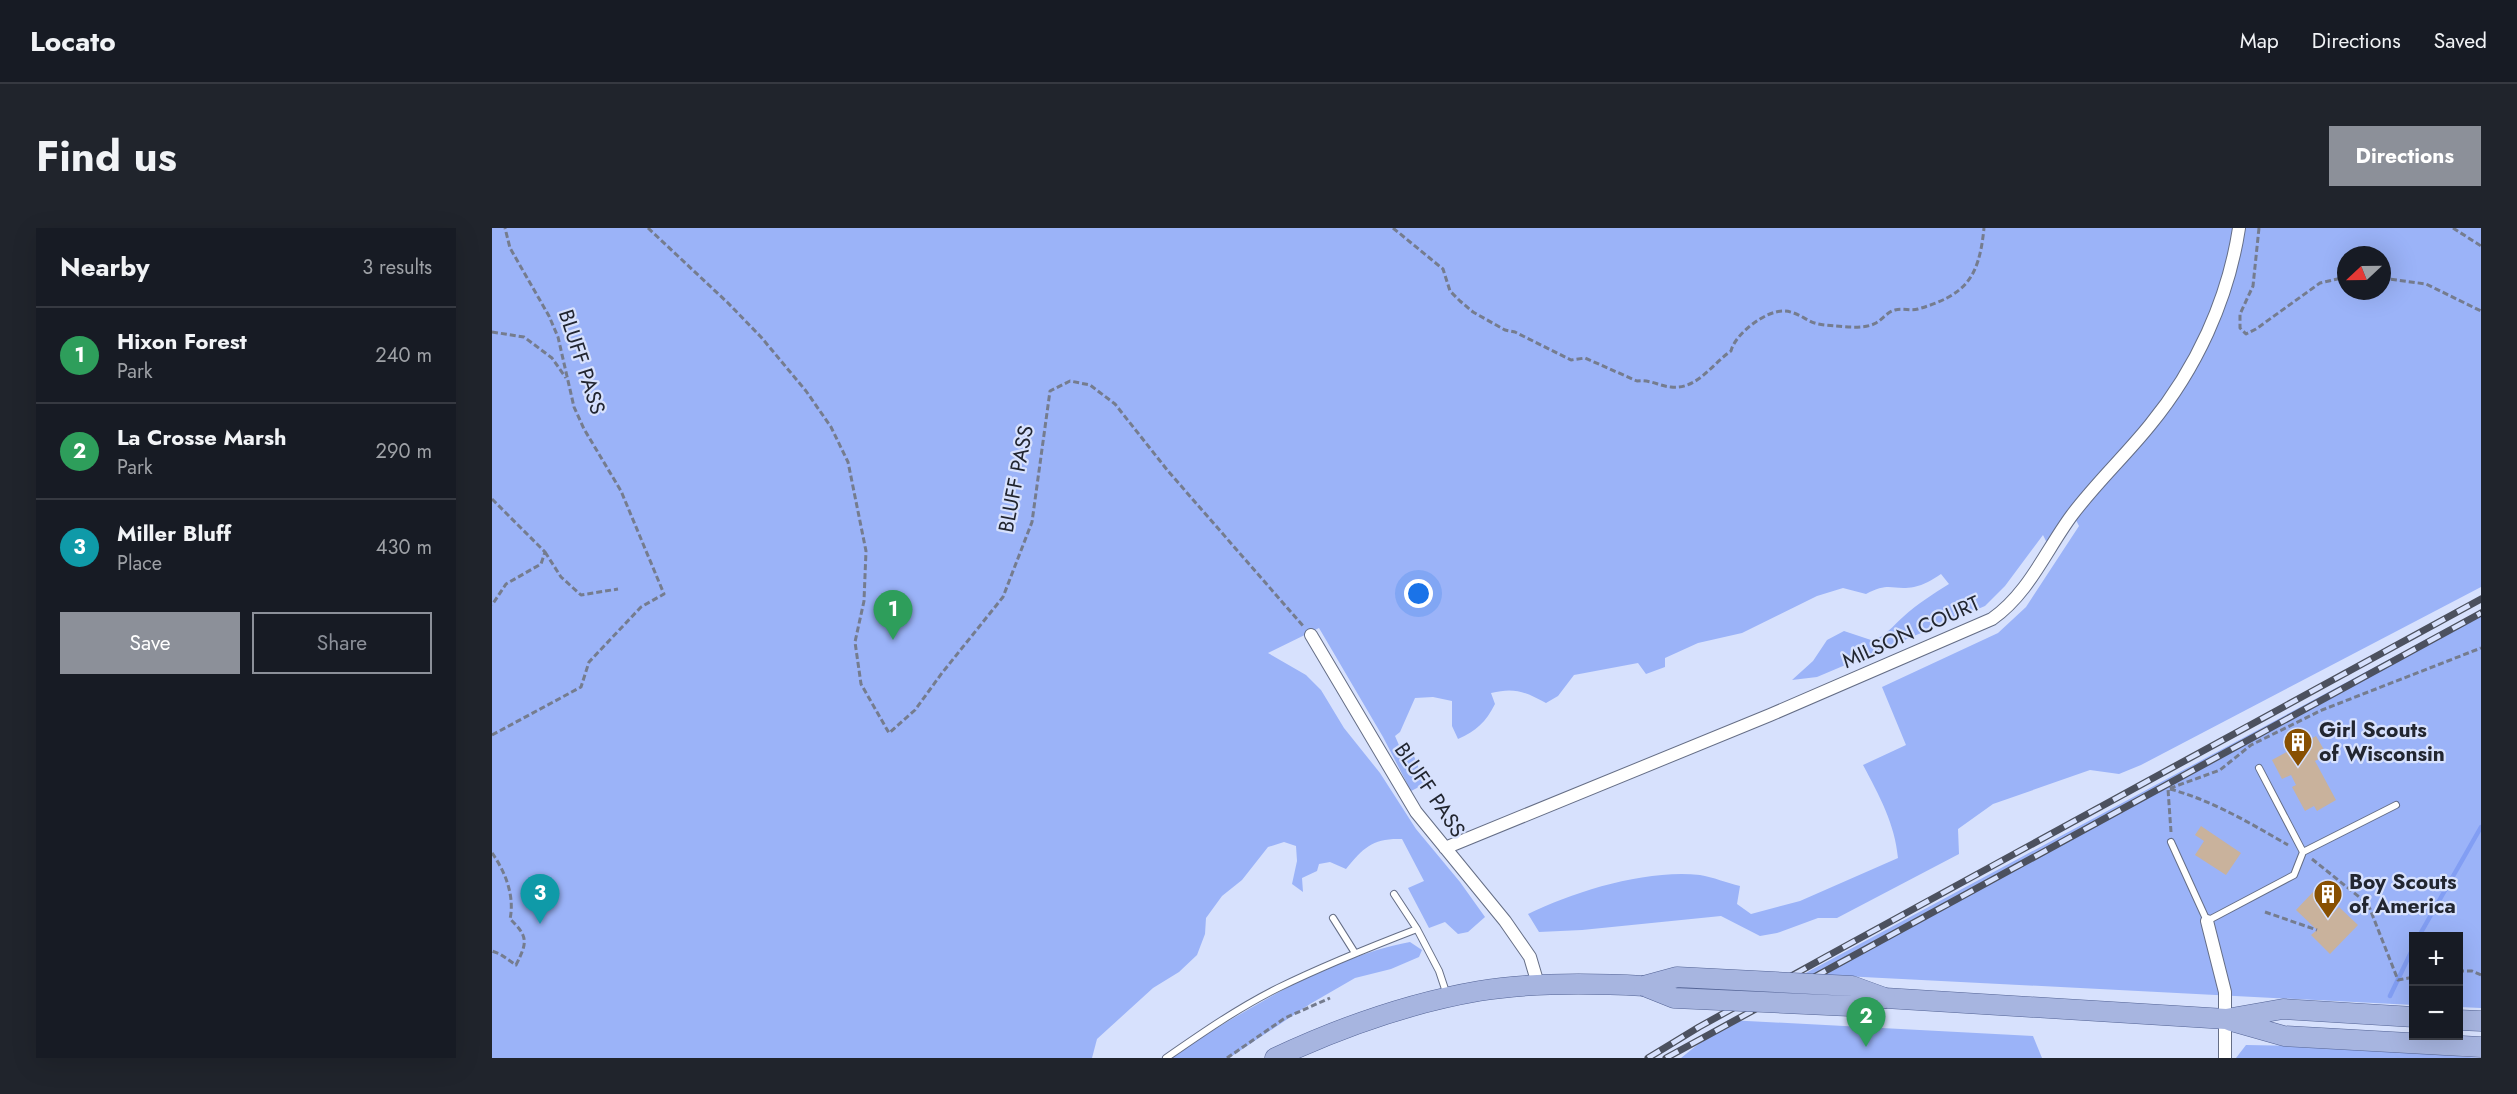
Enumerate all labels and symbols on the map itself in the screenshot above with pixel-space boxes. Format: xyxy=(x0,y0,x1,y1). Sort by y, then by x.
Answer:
north arrow xyxy=(2337,246,2391,300)
street label: BLUFF PASS xyxy=(551,306,613,418)
street label: BLUFF PASS xyxy=(991,423,1041,535)
your location xyxy=(1404,579,1433,608)
street label: MILSON COURT xyxy=(1837,588,1985,676)
pin: 1 xyxy=(874,590,912,640)
place label: Girl Scouts of Wisconsin xyxy=(2319,715,2445,769)
building icon: Girl Scouts of Wisconsin xyxy=(2282,726,2314,768)
street label: BLUFF PASS xyxy=(1387,737,1473,843)
place label: Boy Scouts of America xyxy=(2349,867,2457,921)
pin: 3 xyxy=(520,874,560,924)
building icon: Boy Scouts of America xyxy=(2312,878,2344,920)
pin: 2 xyxy=(1846,998,1886,1047)

